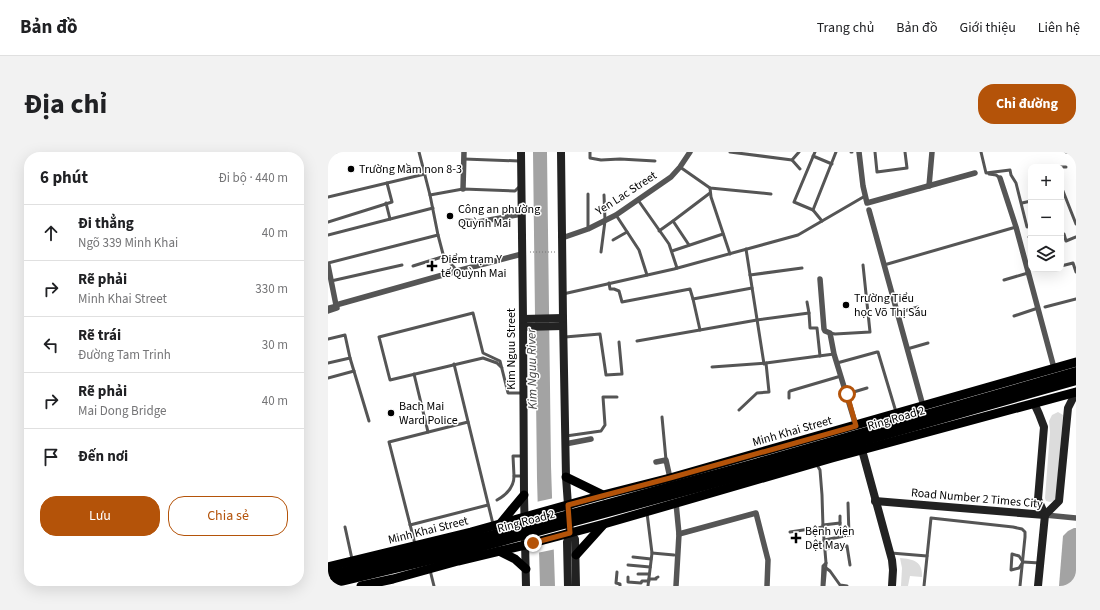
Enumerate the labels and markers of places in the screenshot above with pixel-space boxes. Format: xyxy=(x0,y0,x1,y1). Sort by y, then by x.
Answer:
place label: Trường Mầm non 8-3 xyxy=(359,161,462,178)
marker: Trường Mầm non 8-3 xyxy=(346,164,356,174)
place label: Công an phường Quỳnh Mai xyxy=(458,201,540,232)
marker: Công an phường Quỳnh Mai xyxy=(445,211,455,221)
place label: Điểm trạm Y tế Quỳnh Mai xyxy=(441,251,507,282)
marker: Điểm trạm Y tế Quỳnh Mai xyxy=(426,260,438,272)
place label: Trường Tiểu học Võ Thị Sáu xyxy=(854,290,927,321)
marker: Trường Tiểu học Võ Thị Sáu xyxy=(841,300,851,310)
place label: Bach Mai Ward Police xyxy=(399,398,458,429)
marker: Bach Mai Ward Police xyxy=(386,408,396,418)
place label: Bệnh viện Dệt May xyxy=(805,523,855,554)
marker: Bệnh viện Dệt May xyxy=(790,532,802,544)

